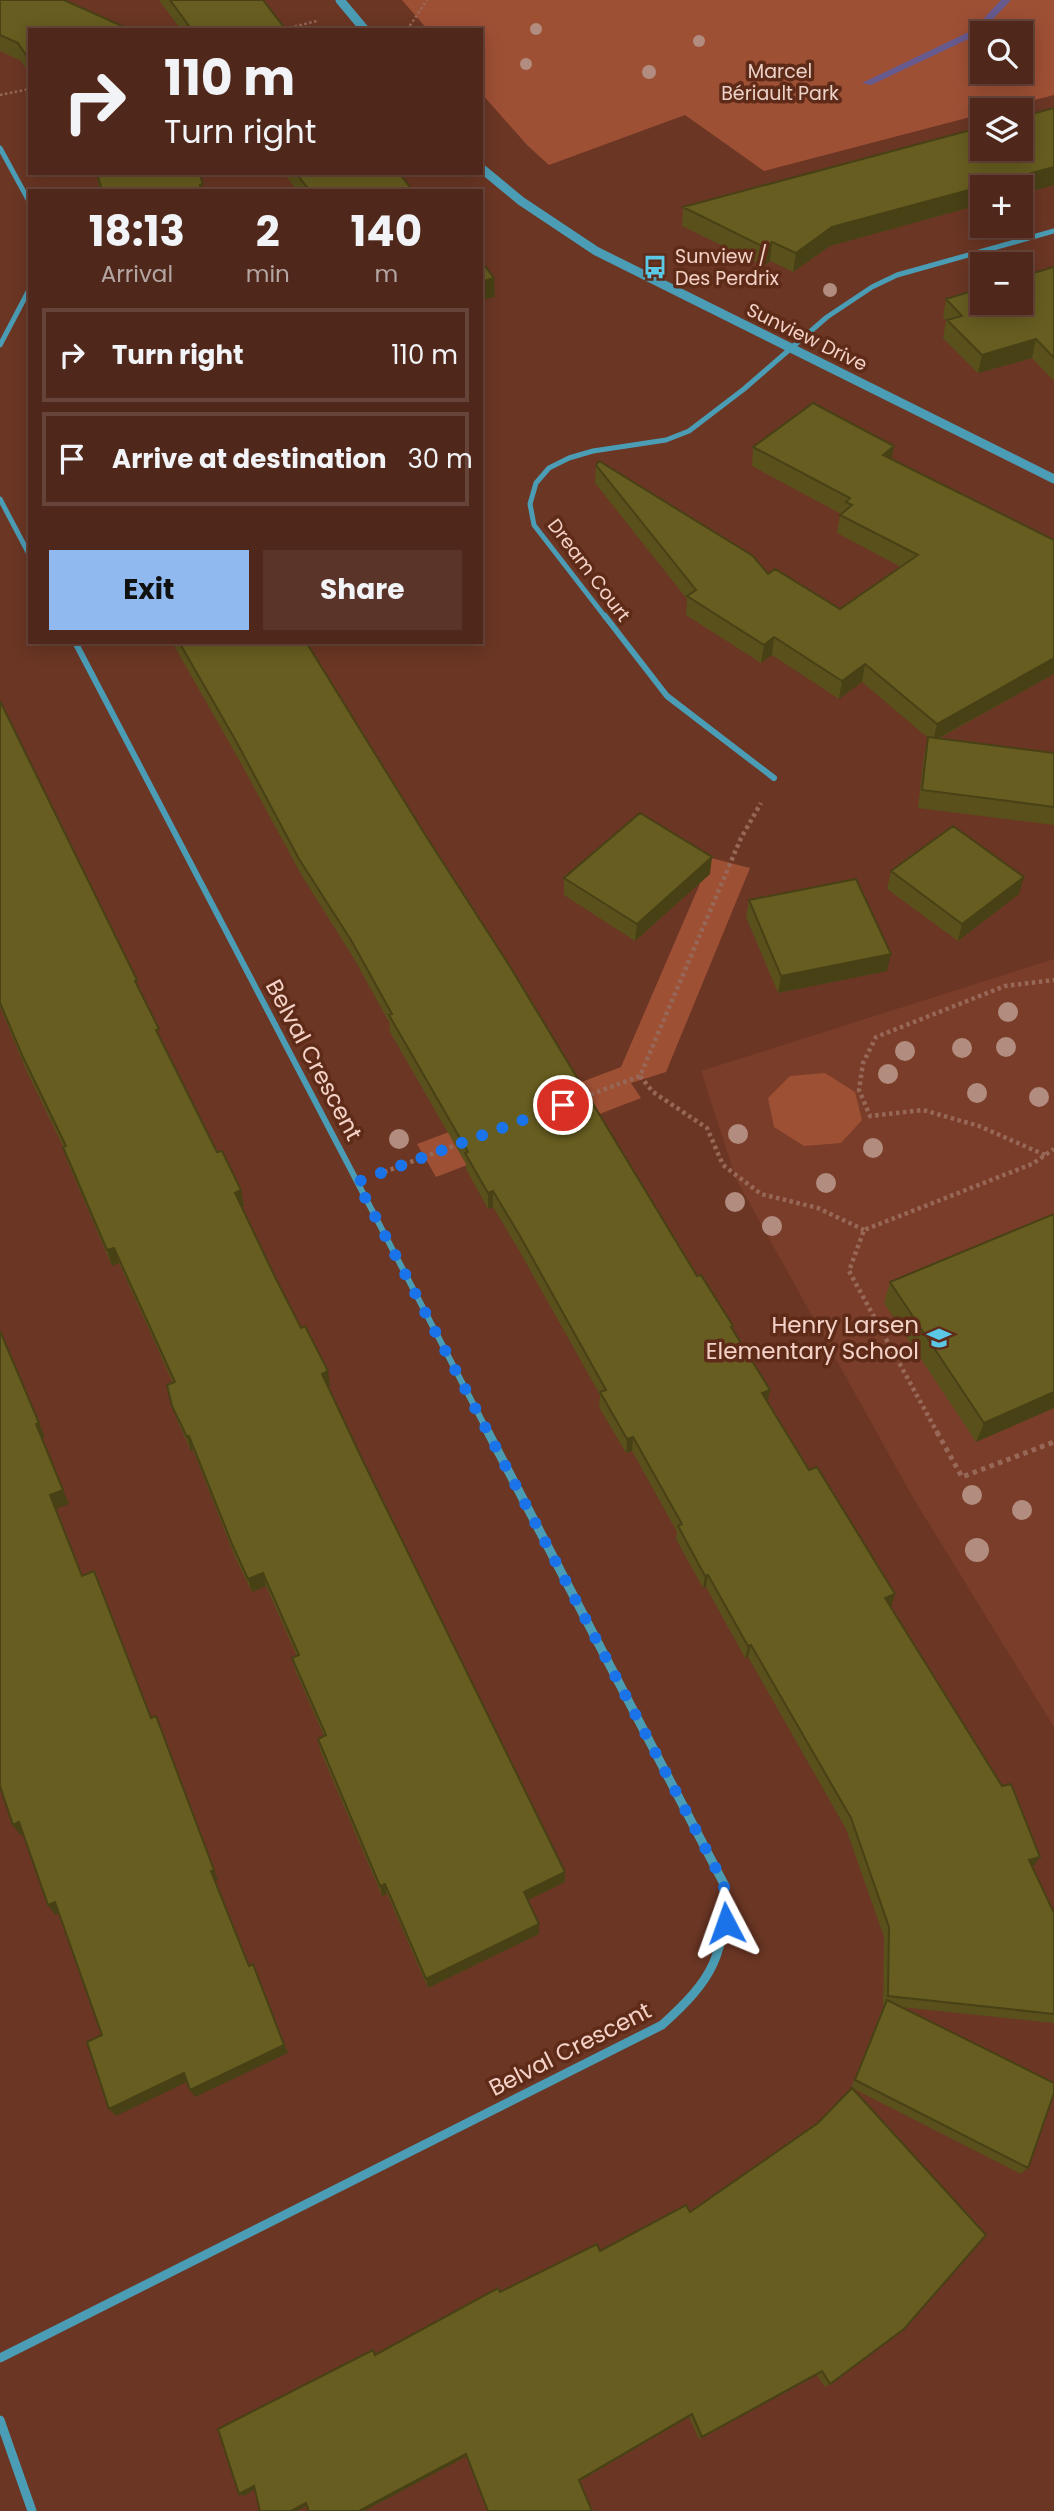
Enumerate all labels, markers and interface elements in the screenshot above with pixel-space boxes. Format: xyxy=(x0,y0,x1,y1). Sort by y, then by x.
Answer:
map controls xyxy=(970,21,1033,315)
button: search xyxy=(970,21,1033,84)
text: 110 m xyxy=(164,44,295,112)
icon: right xyxy=(49,56,140,147)
park label: Marcel Bériault Park xyxy=(721,58,839,107)
button: layers xyxy=(970,98,1033,161)
text: Turn right xyxy=(164,109,316,154)
button: + xyxy=(970,175,1033,238)
text: 18:13 xyxy=(89,202,185,261)
text: 2 xyxy=(256,202,280,261)
text: 140 xyxy=(351,202,422,261)
place label: Sunview / Des Perdrix xyxy=(675,243,779,292)
button: − xyxy=(970,252,1033,315)
bus stop icon: Sunview / Des Perdrix xyxy=(641,253,669,281)
text: Arrival xyxy=(101,258,173,290)
text: min xyxy=(246,258,290,290)
text: m xyxy=(375,258,398,290)
street label: Sunview Drive xyxy=(742,296,872,378)
icon: right xyxy=(53,336,91,374)
text: Turn right xyxy=(112,337,244,373)
text: 110 m xyxy=(391,337,458,373)
icon: arrive xyxy=(53,440,91,478)
text: Arrive at destination xyxy=(112,441,387,477)
text: 30 m xyxy=(408,441,473,477)
street label: Dream Court xyxy=(541,513,637,627)
button: Exit xyxy=(49,550,249,630)
button: Share xyxy=(263,550,462,630)
street label: Belval Crescent xyxy=(258,974,370,1146)
pin xyxy=(533,1075,593,1135)
icon: arrive xyxy=(544,1086,582,1124)
place label: Henry Larsen Elementary School xyxy=(706,1309,919,1367)
school or university icon: Henry Larsen Elementary School xyxy=(925,1324,953,1352)
position arrow xyxy=(689,1886,763,1960)
street label: Belval Crescent xyxy=(483,1994,657,2104)

